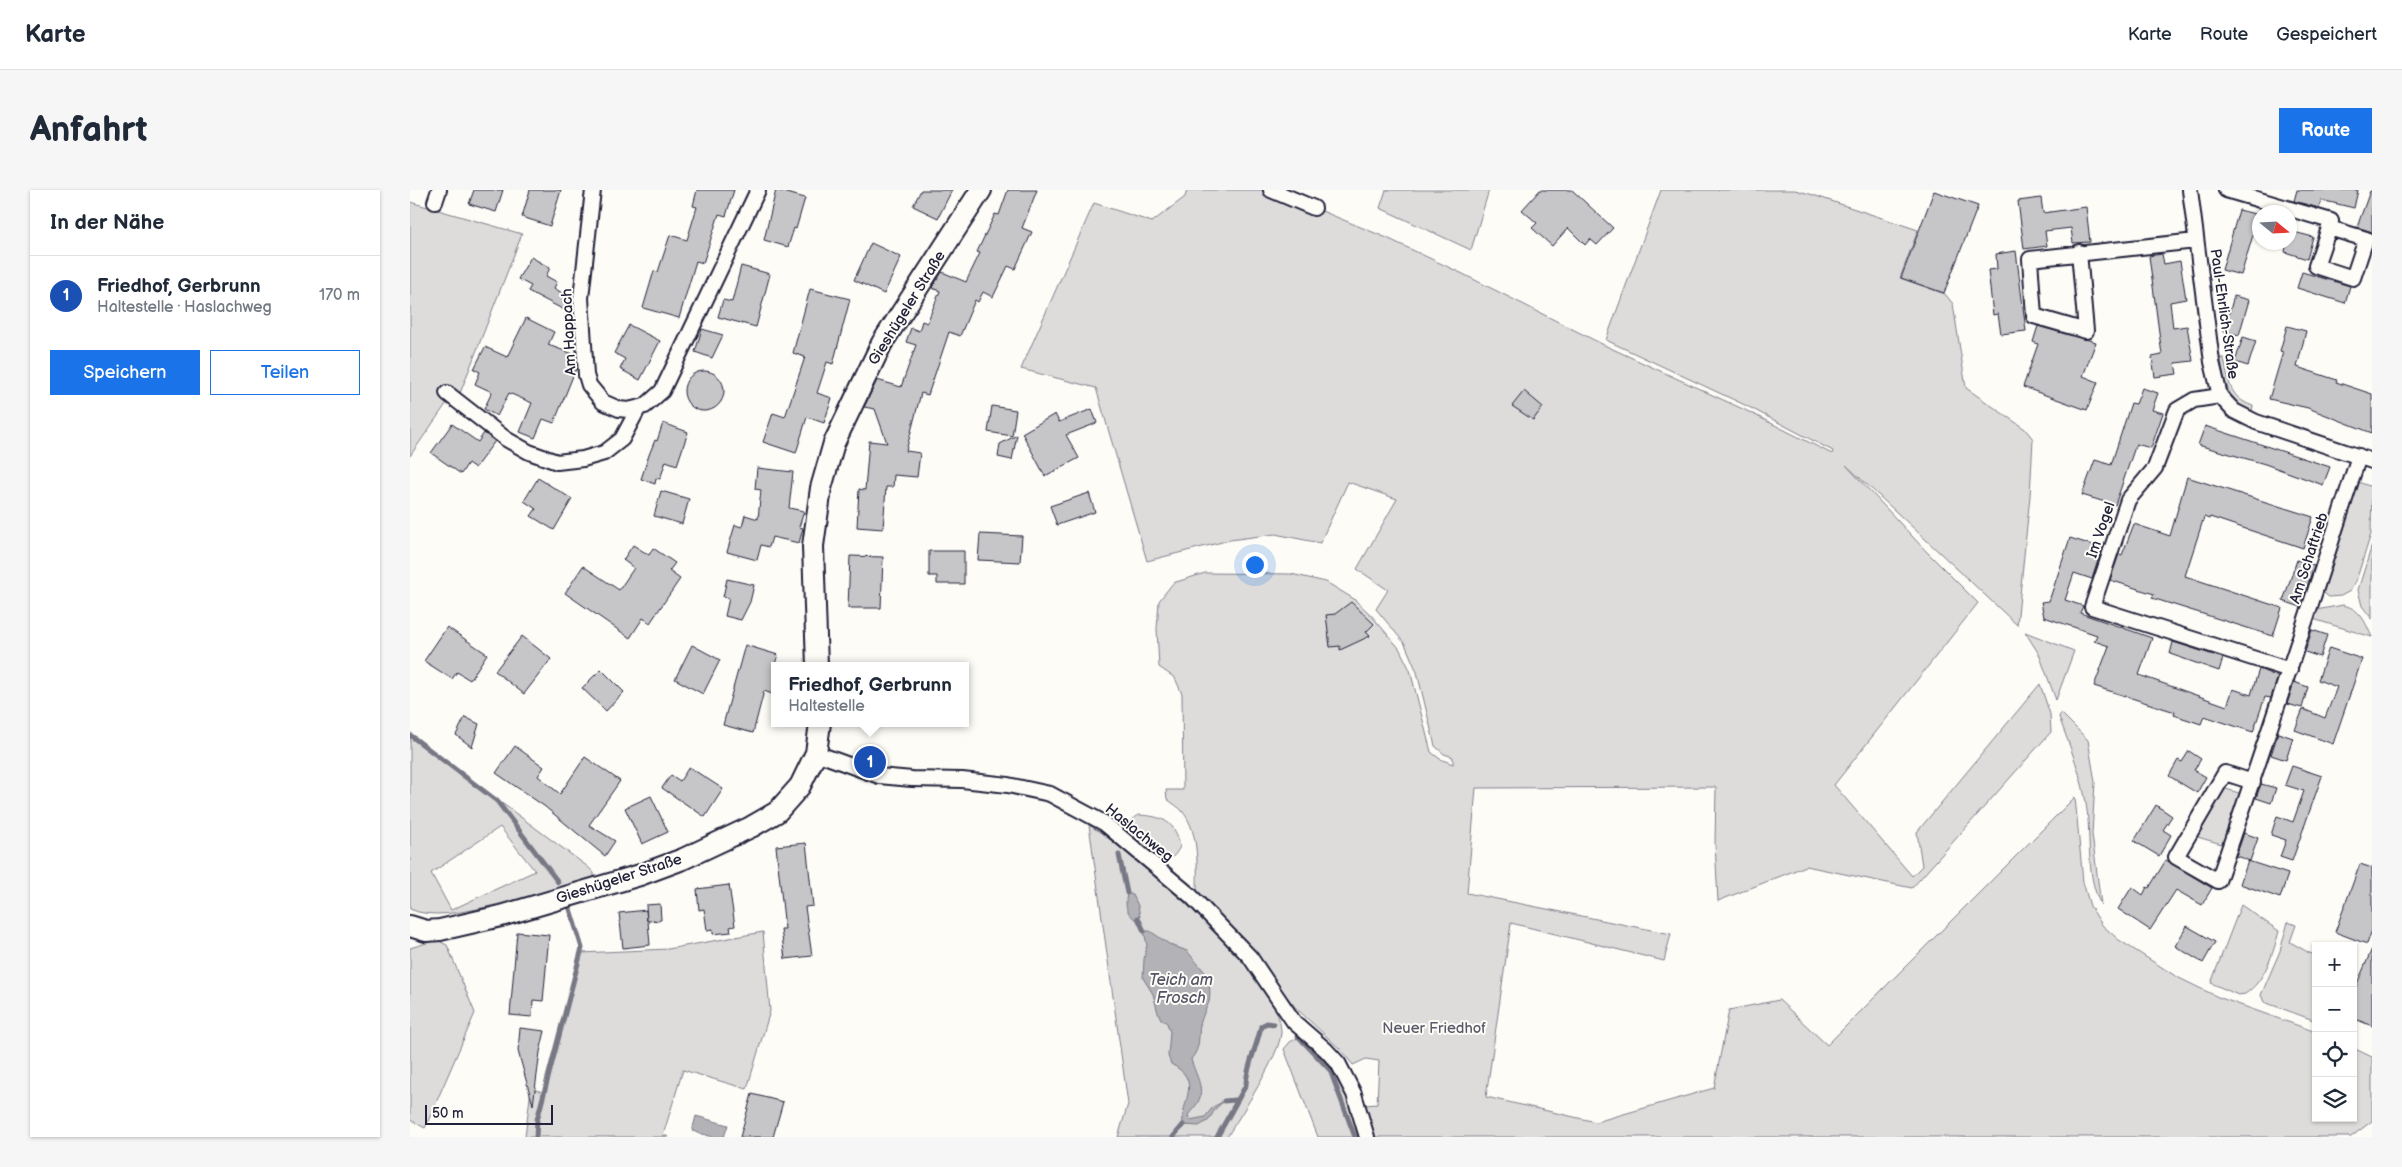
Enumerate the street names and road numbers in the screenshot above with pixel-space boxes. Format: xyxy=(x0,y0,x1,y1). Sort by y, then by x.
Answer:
street label: Gieshügeler Straße xyxy=(864,247,950,369)
street label: Paul-Ehrlich-Straße xyxy=(2205,248,2243,380)
street label: Am Happach xyxy=(557,288,581,376)
street label: Im Vogel xyxy=(2083,499,2119,561)
street label: Am Schaftrieb xyxy=(2285,510,2333,606)
street label: Haslachweg xyxy=(1101,800,1177,866)
street label: Gieshügeler Straße xyxy=(554,850,684,908)

